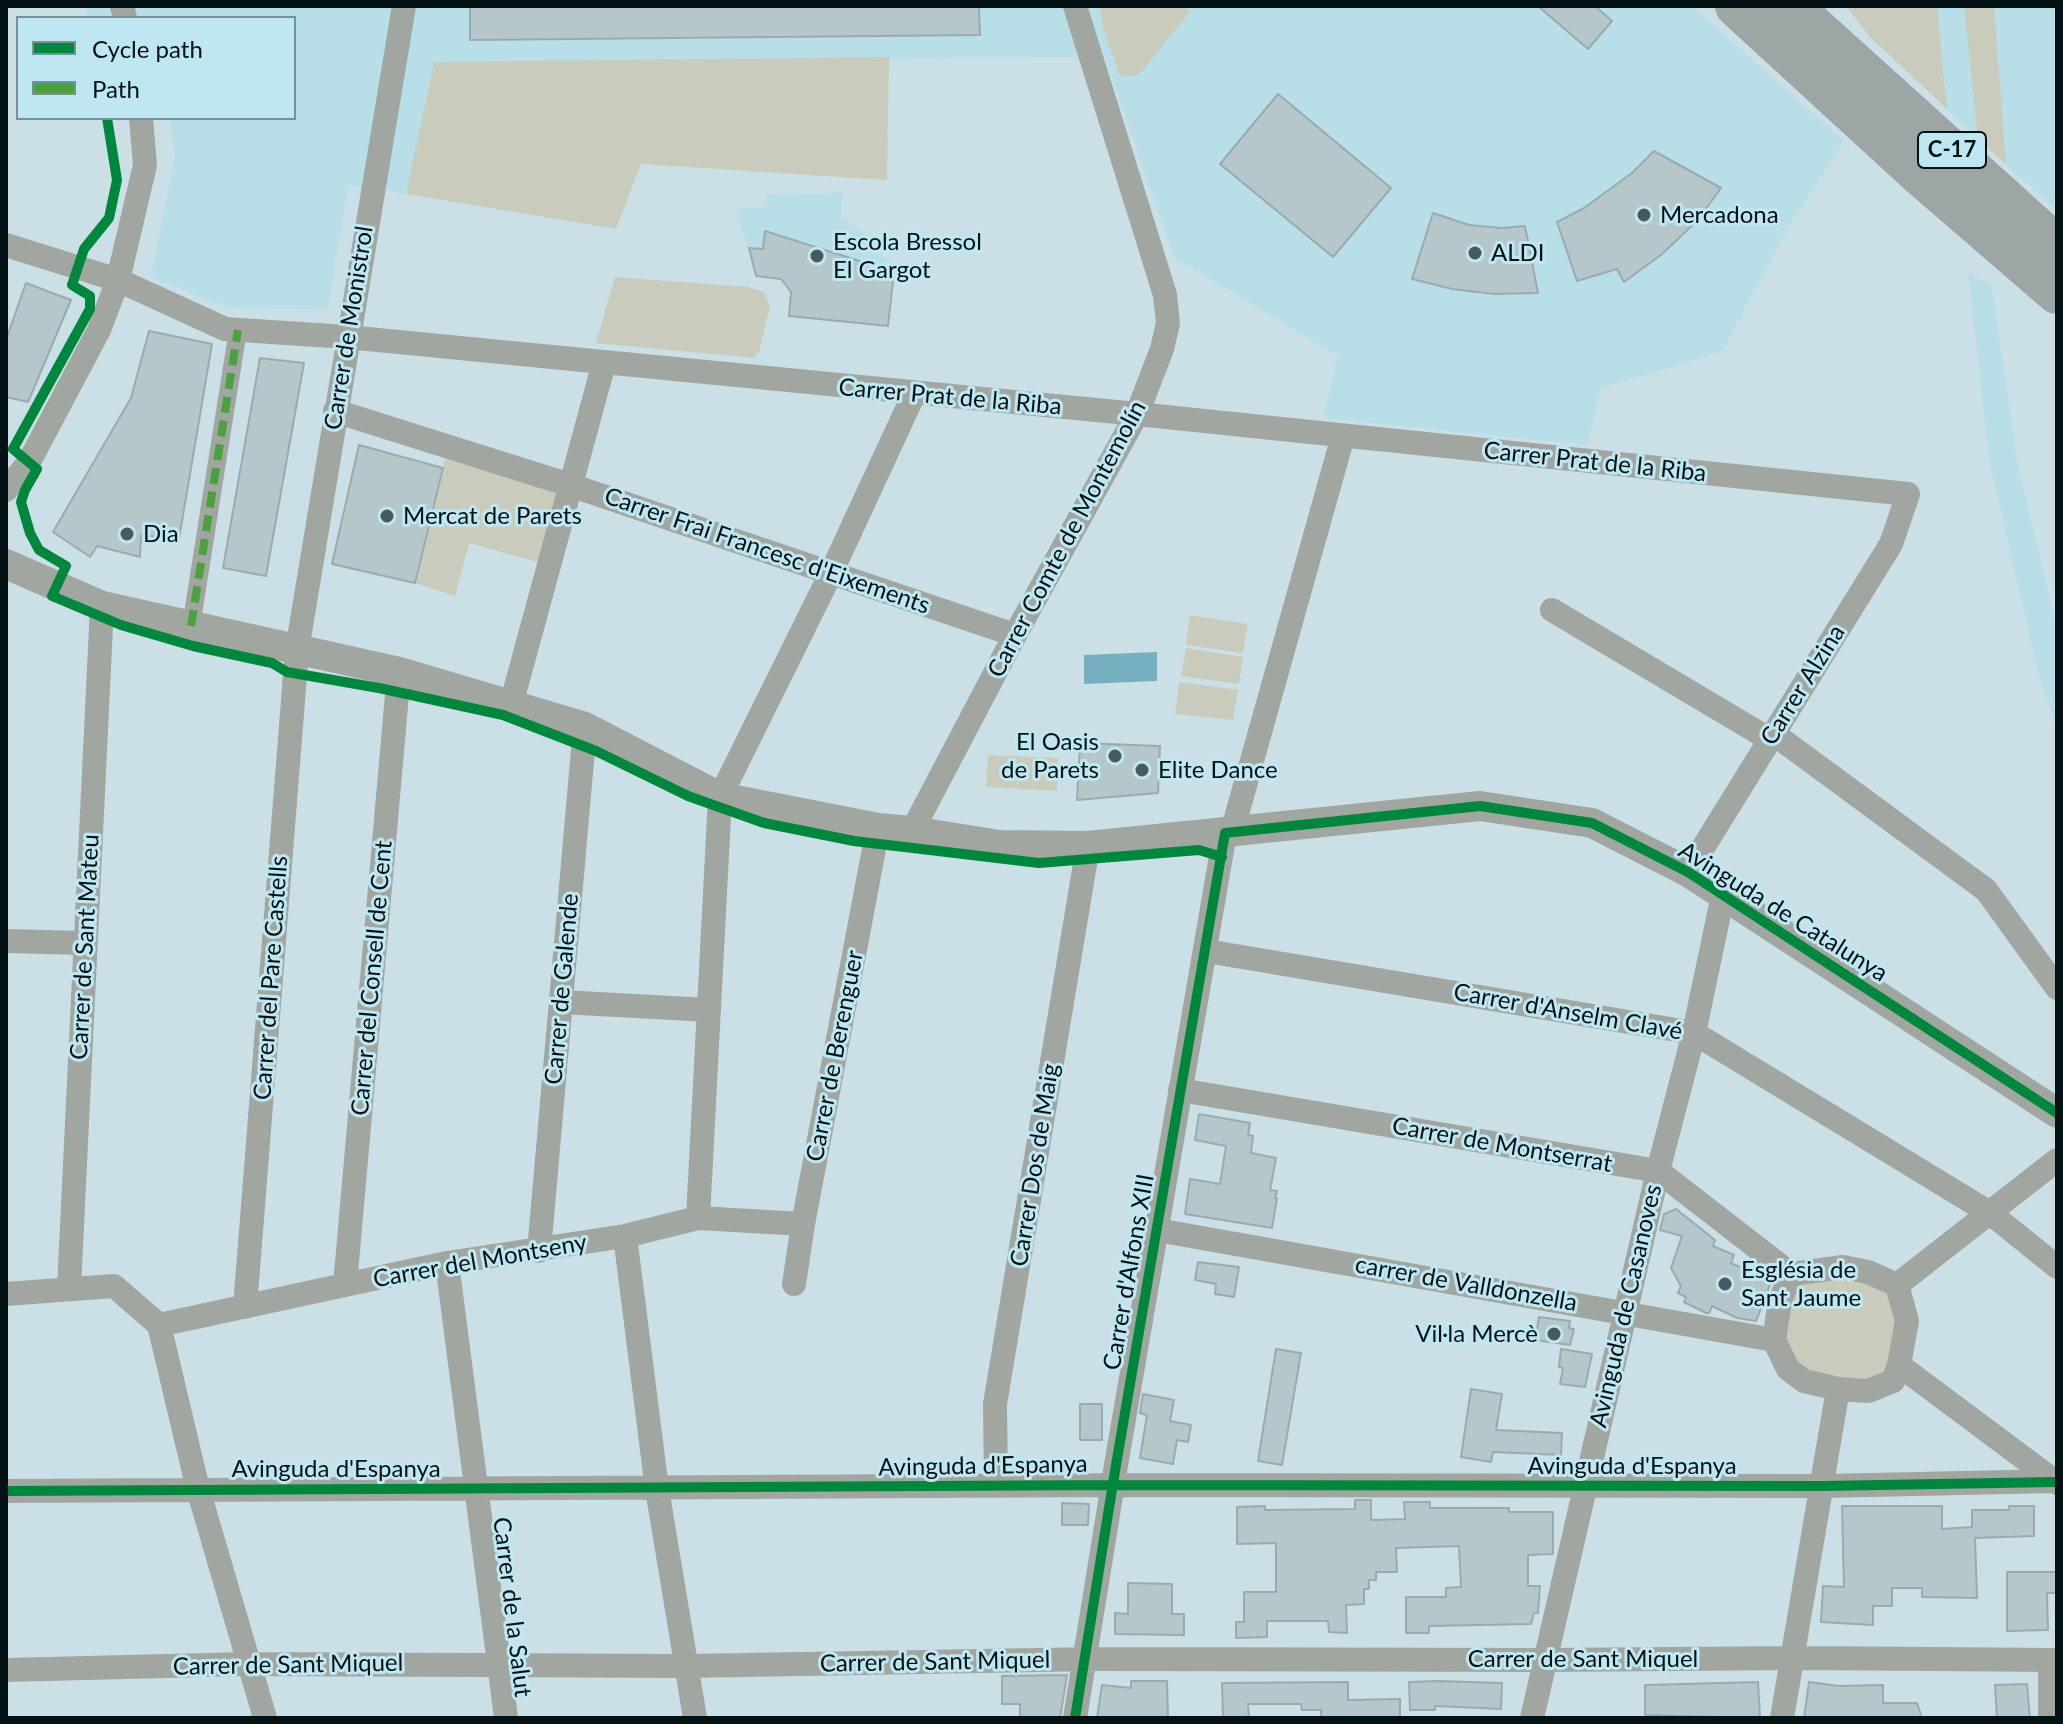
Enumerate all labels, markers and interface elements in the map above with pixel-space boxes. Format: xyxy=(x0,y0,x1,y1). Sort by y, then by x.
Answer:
legend xyxy=(16,16,296,120)
text: Cycle path xyxy=(92,34,203,63)
text: Path xyxy=(92,74,140,103)
road number: C-17 xyxy=(1918,132,1986,168)
place label: Mercadona xyxy=(1660,201,1779,229)
marker: Mercadona xyxy=(1635,206,1653,224)
street label: Carrer de Monistrol xyxy=(319,224,379,432)
place label: Escola Bressol El Gargot xyxy=(833,228,982,284)
place label: ALDI xyxy=(1491,239,1545,267)
marker: ALDI xyxy=(1466,244,1484,262)
marker: Escola Bressol El Gargot xyxy=(808,247,826,265)
street label: Carrer Prat de la Riba xyxy=(837,373,1063,421)
street label: Carrer Comte de Montemolín xyxy=(982,396,1152,682)
street label: Carrer Prat de la Riba xyxy=(1482,436,1708,488)
street label: Carrer Frai Francesc d'Eixements xyxy=(600,482,934,620)
place label: Mercat de Parets xyxy=(403,502,582,530)
marker: Mercat de Parets xyxy=(378,507,396,525)
place label: Dia xyxy=(143,520,179,548)
marker: Dia xyxy=(118,525,136,543)
street label: Carrer Alzina xyxy=(1755,620,1851,750)
place label: El Oasis de Parets xyxy=(1001,728,1099,784)
marker: El Oasis de Parets xyxy=(1106,747,1124,765)
place label: Elite Dance xyxy=(1158,756,1278,784)
marker: Elite Dance xyxy=(1133,761,1151,779)
street label: Carrer de Sant Mateu xyxy=(65,834,105,1060)
street label: Avinguda de Catalunya xyxy=(1673,836,1893,988)
street label: Carrer del Consell de Cent xyxy=(346,839,398,1117)
street label: Carrer del Pare Castells xyxy=(248,855,294,1101)
street label: Carrer de Galende xyxy=(539,892,585,1086)
street label: Carrer de Berenguer xyxy=(800,948,870,1164)
street label: Carrer d'Anselm Clavé xyxy=(1451,978,1685,1046)
street label: Carrer Dos de Maig xyxy=(1005,1061,1065,1269)
street label: Carrer de Montserrat xyxy=(1390,1111,1614,1179)
street label: Carrer d'Alfons XIII xyxy=(1098,1172,1160,1372)
street label: Avinguda de Casanoves xyxy=(1584,1182,1668,1430)
street label: Carrer del Montseny xyxy=(371,1228,589,1294)
street label: carrer de Valldonzella xyxy=(1353,1250,1579,1318)
place label: Església de Sant Jaume xyxy=(1741,1256,1861,1312)
marker: Església de Sant Jaume xyxy=(1716,1275,1734,1293)
place label: Vil·la Mercè xyxy=(1415,1320,1538,1348)
marker: Vil·la Mercè xyxy=(1545,1325,1563,1343)
street label: Avinguda d'Espanya xyxy=(878,1450,1088,1482)
street label: Avinguda d'Espanya xyxy=(1527,1452,1737,1480)
street label: Avinguda d'Espanya xyxy=(231,1455,441,1483)
street label: Carrer de la Salut xyxy=(487,1515,537,1699)
street label: Carrer de Sant Miquel xyxy=(1468,1645,1698,1673)
street label: Carrer de Sant Miquel xyxy=(820,1646,1050,1678)
street label: Carrer de Sant Miquel xyxy=(173,1649,403,1681)

